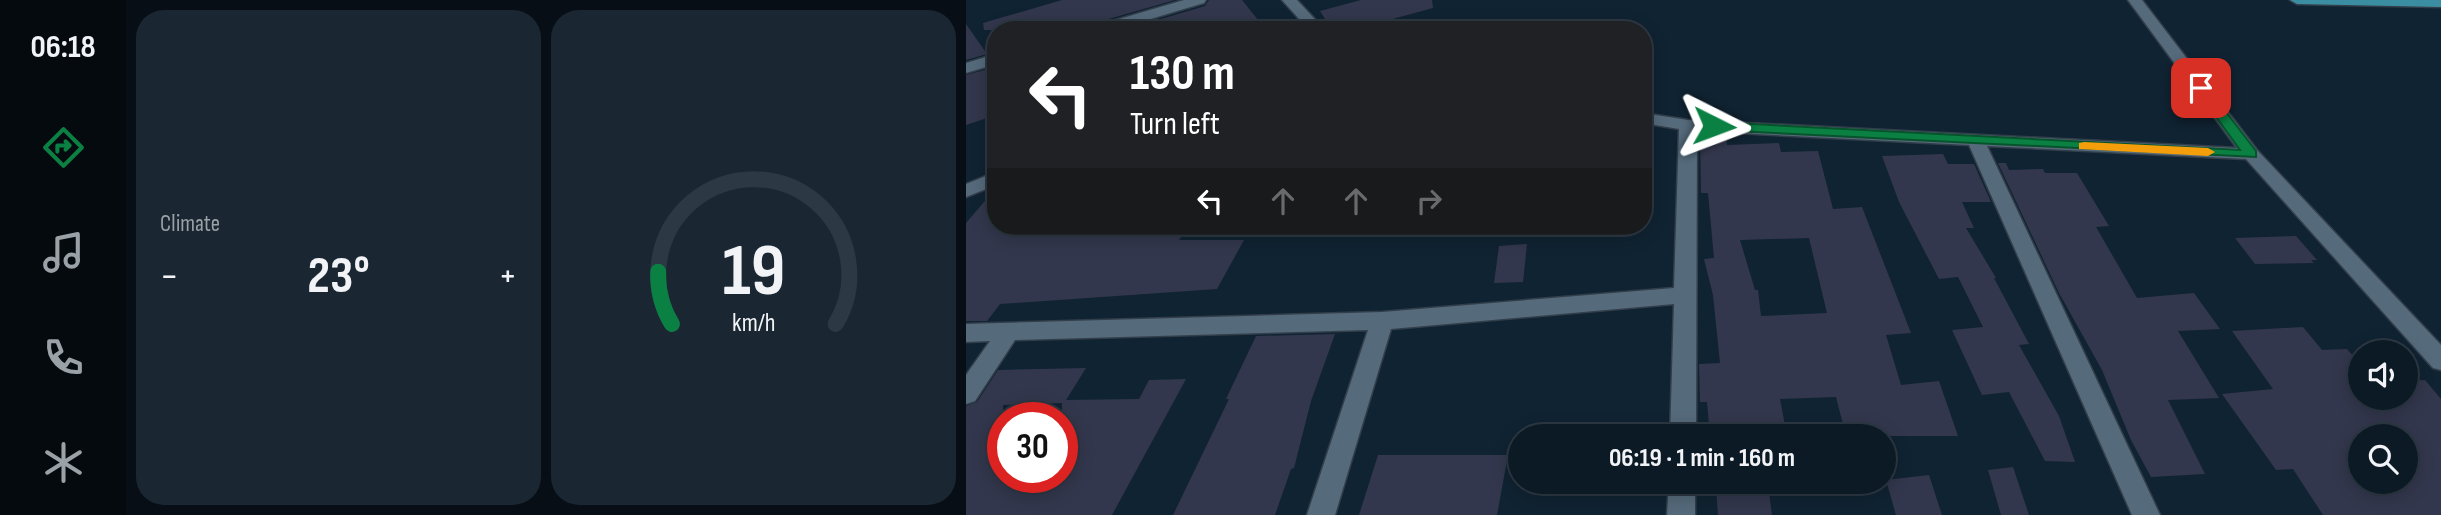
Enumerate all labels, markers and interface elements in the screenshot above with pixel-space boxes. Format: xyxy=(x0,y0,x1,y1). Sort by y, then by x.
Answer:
text: 06:18 xyxy=(30,28,96,67)
text: 130 m xyxy=(1130,45,1235,104)
icon: left xyxy=(1015,49,1106,140)
pin xyxy=(2171,58,2231,118)
icon: arrive xyxy=(2182,69,2220,107)
position arrow xyxy=(1677,89,1751,163)
text: Turn left xyxy=(1130,105,1220,144)
icon: directions xyxy=(39,123,88,172)
icon: left xyxy=(1191,182,1229,220)
icon: ahead xyxy=(1264,182,1302,220)
icon: ahead xyxy=(1337,182,1375,220)
icon: right xyxy=(1410,182,1448,220)
text: Climate xyxy=(160,210,220,238)
icon: music xyxy=(39,228,88,277)
text: 19 xyxy=(722,228,785,316)
text: 23° xyxy=(307,245,370,308)
text: − xyxy=(160,254,179,299)
text: + xyxy=(498,254,517,299)
text: km/h xyxy=(732,307,775,338)
icon: phone xyxy=(39,333,88,382)
map controls xyxy=(2348,340,2418,494)
button: sound xyxy=(2348,340,2418,410)
speed limit sign: 30 xyxy=(987,402,1078,493)
button: search xyxy=(2348,424,2418,494)
icon: climate xyxy=(39,438,88,487)
text: 06:19 · 1 min · 160 m xyxy=(1609,443,1795,474)

